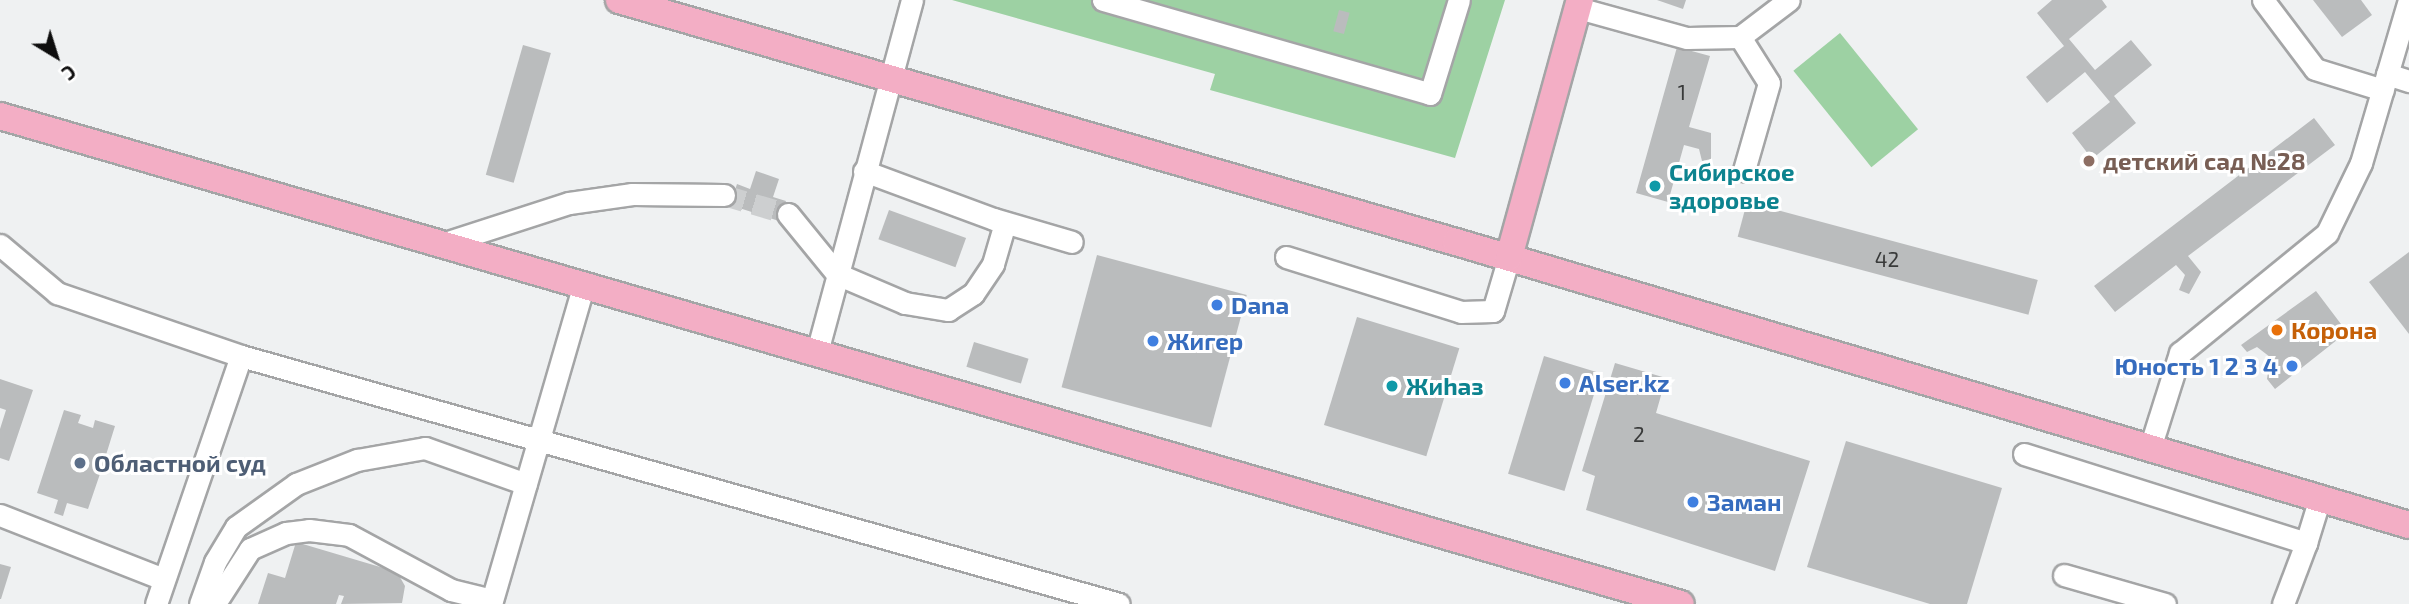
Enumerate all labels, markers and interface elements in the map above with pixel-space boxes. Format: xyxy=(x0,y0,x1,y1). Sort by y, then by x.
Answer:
north arrow xyxy=(21,21,91,91)
text: С xyxy=(58,60,81,85)
house number: 1 xyxy=(1678,79,1686,105)
place label: детский сад №28 xyxy=(2103,147,2306,175)
marker: детский сад №28 xyxy=(2081,153,2097,169)
place label: Сибирское здоровье xyxy=(1669,158,1795,214)
marker: Сибирское здоровье xyxy=(1647,178,1663,194)
house number: 42 xyxy=(1875,246,1899,272)
place label: Dana xyxy=(1231,291,1289,319)
marker: Dana xyxy=(1209,297,1225,313)
place label: Корона xyxy=(2291,316,2377,344)
marker: Корона xyxy=(2269,322,2285,338)
place label: Жигер xyxy=(1167,327,1243,355)
marker: Жигер xyxy=(1145,333,1161,349)
place label: Юность 1 2 3 4 xyxy=(2114,352,2278,380)
marker: Юность 1 2 3 4 xyxy=(2284,358,2300,374)
place label: Alser.kz xyxy=(1579,369,1670,397)
place label: Жиhаз xyxy=(1406,372,1484,400)
marker: Alser.kz xyxy=(1557,375,1573,391)
marker: Жиhаз xyxy=(1384,378,1400,394)
house number: 2 xyxy=(1633,421,1645,447)
place label: Областной суд xyxy=(94,449,266,477)
marker: Областной суд xyxy=(72,455,88,471)
place label: Заман xyxy=(1707,488,1781,516)
marker: Заман xyxy=(1685,494,1701,510)

